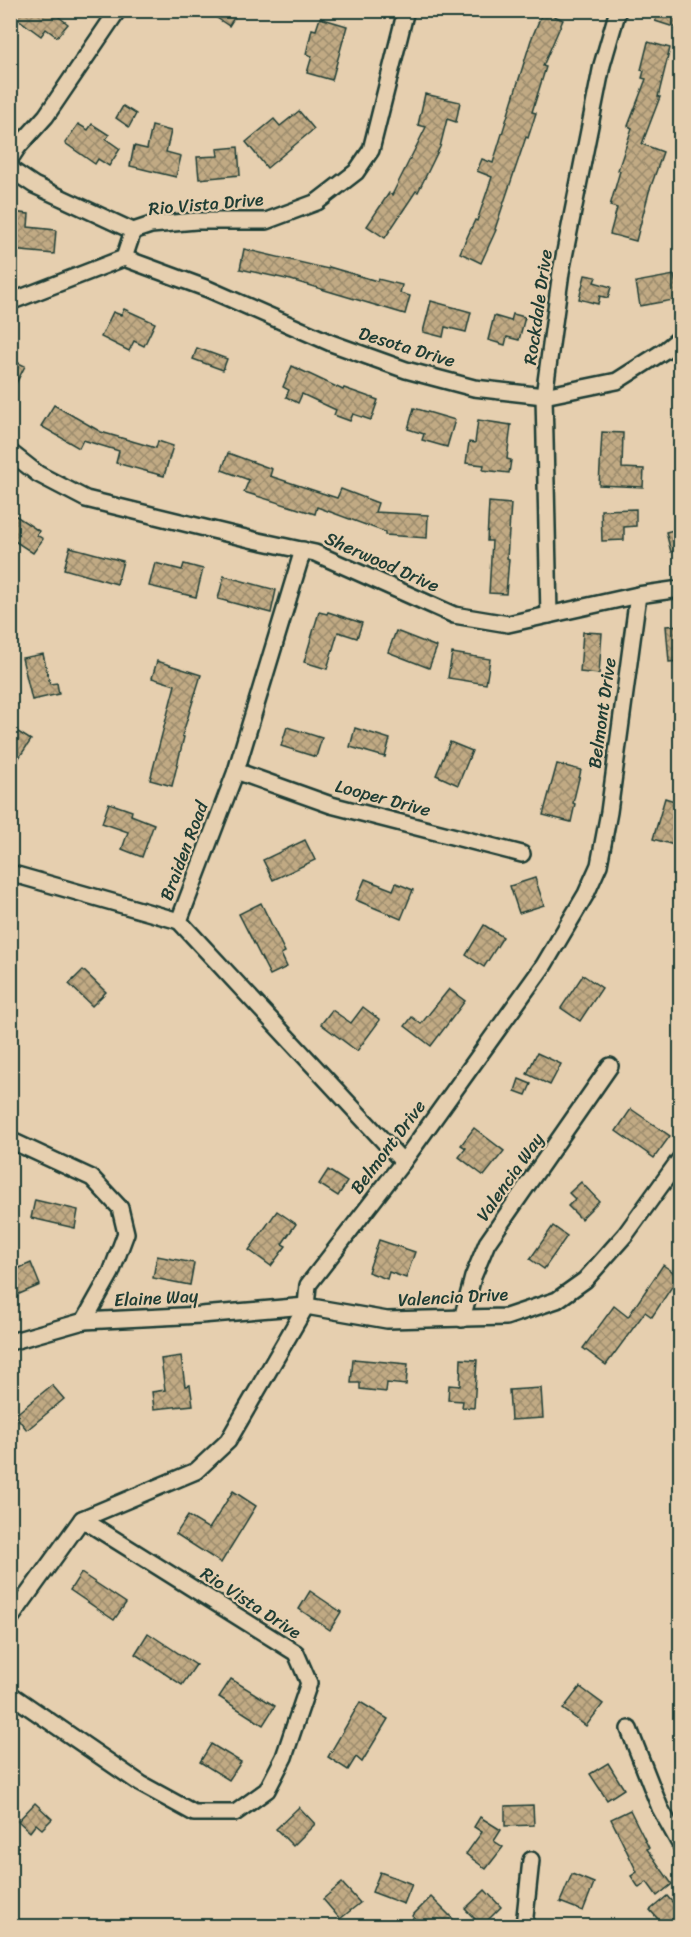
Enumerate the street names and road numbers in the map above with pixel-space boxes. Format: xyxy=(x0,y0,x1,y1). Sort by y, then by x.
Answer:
street label: Rio Vista Drive xyxy=(147,183,265,225)
street label: Rockdale Drive xyxy=(514,247,562,367)
street label: Desota Drive xyxy=(355,317,459,377)
street label: Sherwood Drive xyxy=(319,522,445,602)
street label: Belmont Drive xyxy=(578,655,626,771)
street label: Looper Drive xyxy=(332,770,434,826)
street label: Braiden Road xyxy=(150,795,218,905)
street label: Belmont Drive xyxy=(342,1093,434,1201)
street label: Valencia Way xyxy=(468,1125,553,1228)
street label: Valencia Drive xyxy=(397,1278,509,1316)
street label: Elaine Way xyxy=(113,1280,200,1316)
street label: Rio Vista Drive xyxy=(194,1558,308,1648)

